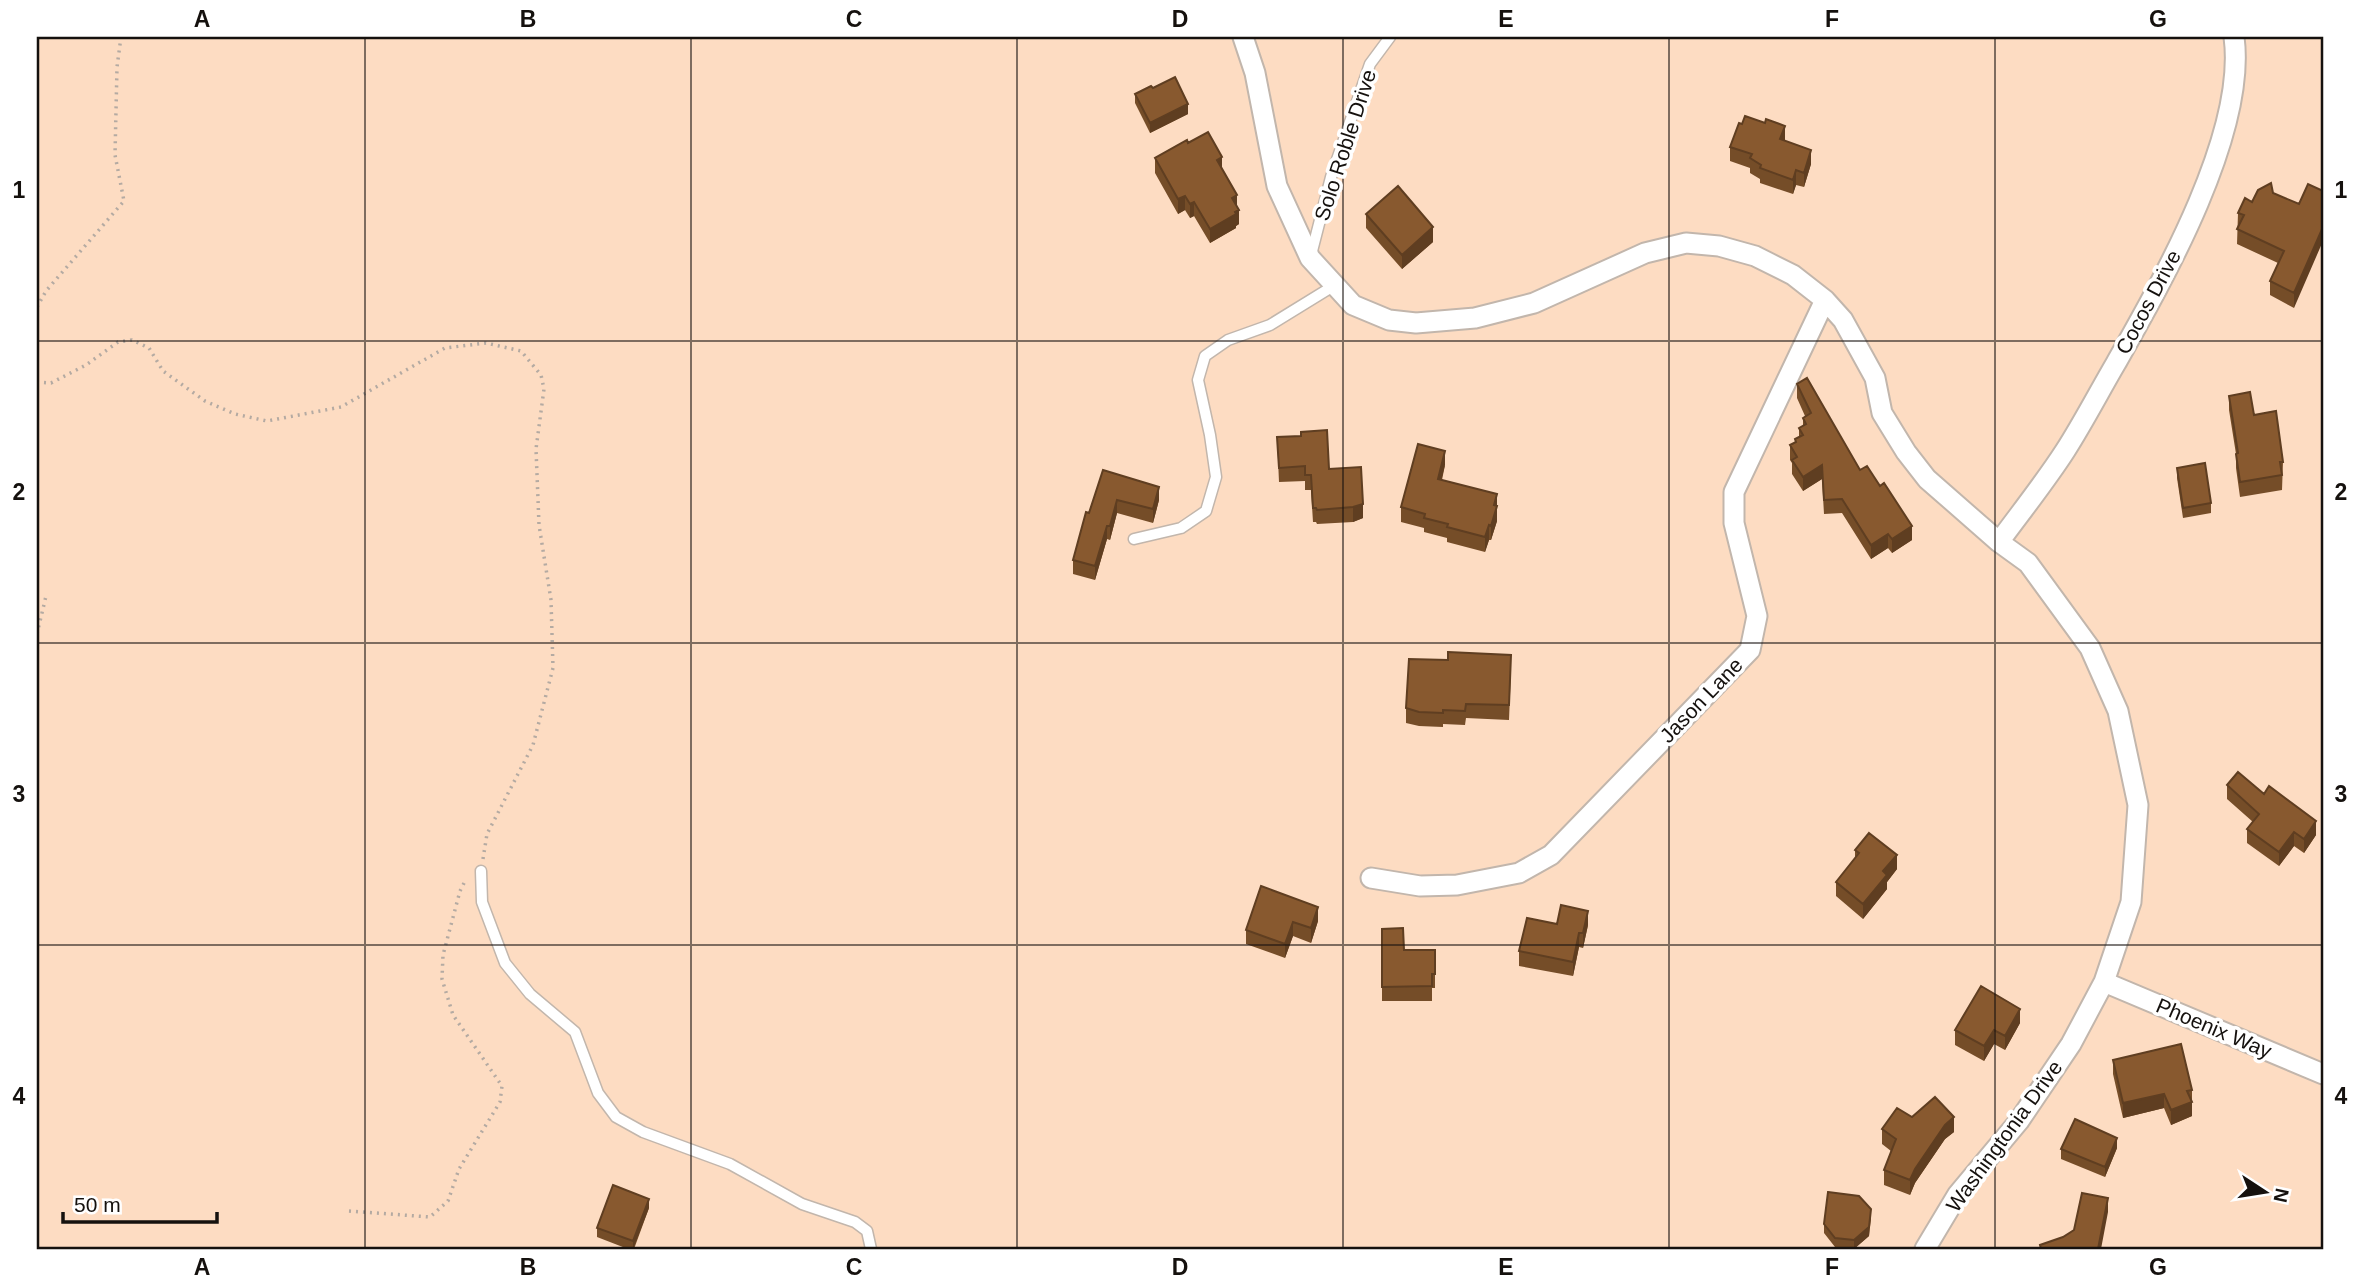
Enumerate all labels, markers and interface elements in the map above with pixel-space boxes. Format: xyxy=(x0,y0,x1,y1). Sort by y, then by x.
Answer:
text: A xyxy=(194,6,210,32)
text: B xyxy=(520,6,536,32)
text: C xyxy=(846,6,862,32)
text: D xyxy=(1172,6,1188,32)
text: E xyxy=(1498,6,1514,32)
text: F xyxy=(1825,6,1839,32)
text: G xyxy=(2149,6,2167,32)
street label: Solo Roble Drive xyxy=(1310,67,1380,223)
text: 1 xyxy=(13,177,26,203)
text: 1 xyxy=(2335,177,2348,203)
street label: Cocos Drive xyxy=(2111,246,2185,358)
text: 2 xyxy=(13,479,25,505)
text: 2 xyxy=(2335,479,2347,505)
street label: Jason Lane xyxy=(1655,653,1747,747)
text: 3 xyxy=(13,781,25,807)
text: 3 xyxy=(2335,781,2347,807)
street label: Phoenix Way xyxy=(2153,993,2276,1063)
street label: Washingtonia Drive xyxy=(1941,1056,2067,1216)
text: 4 xyxy=(13,1083,26,1109)
text: 4 xyxy=(2335,1083,2348,1109)
north arrow xyxy=(2230,1156,2300,1226)
scale bar xyxy=(63,1181,217,1225)
text: N xyxy=(2269,1187,2293,1204)
text: 50 m xyxy=(74,1193,121,1216)
text: A xyxy=(194,1254,210,1280)
text: B xyxy=(520,1254,536,1280)
text: C xyxy=(846,1254,862,1280)
text: D xyxy=(1172,1254,1188,1280)
text: E xyxy=(1498,1254,1514,1280)
text: F xyxy=(1825,1254,1839,1280)
text: G xyxy=(2149,1254,2167,1280)

